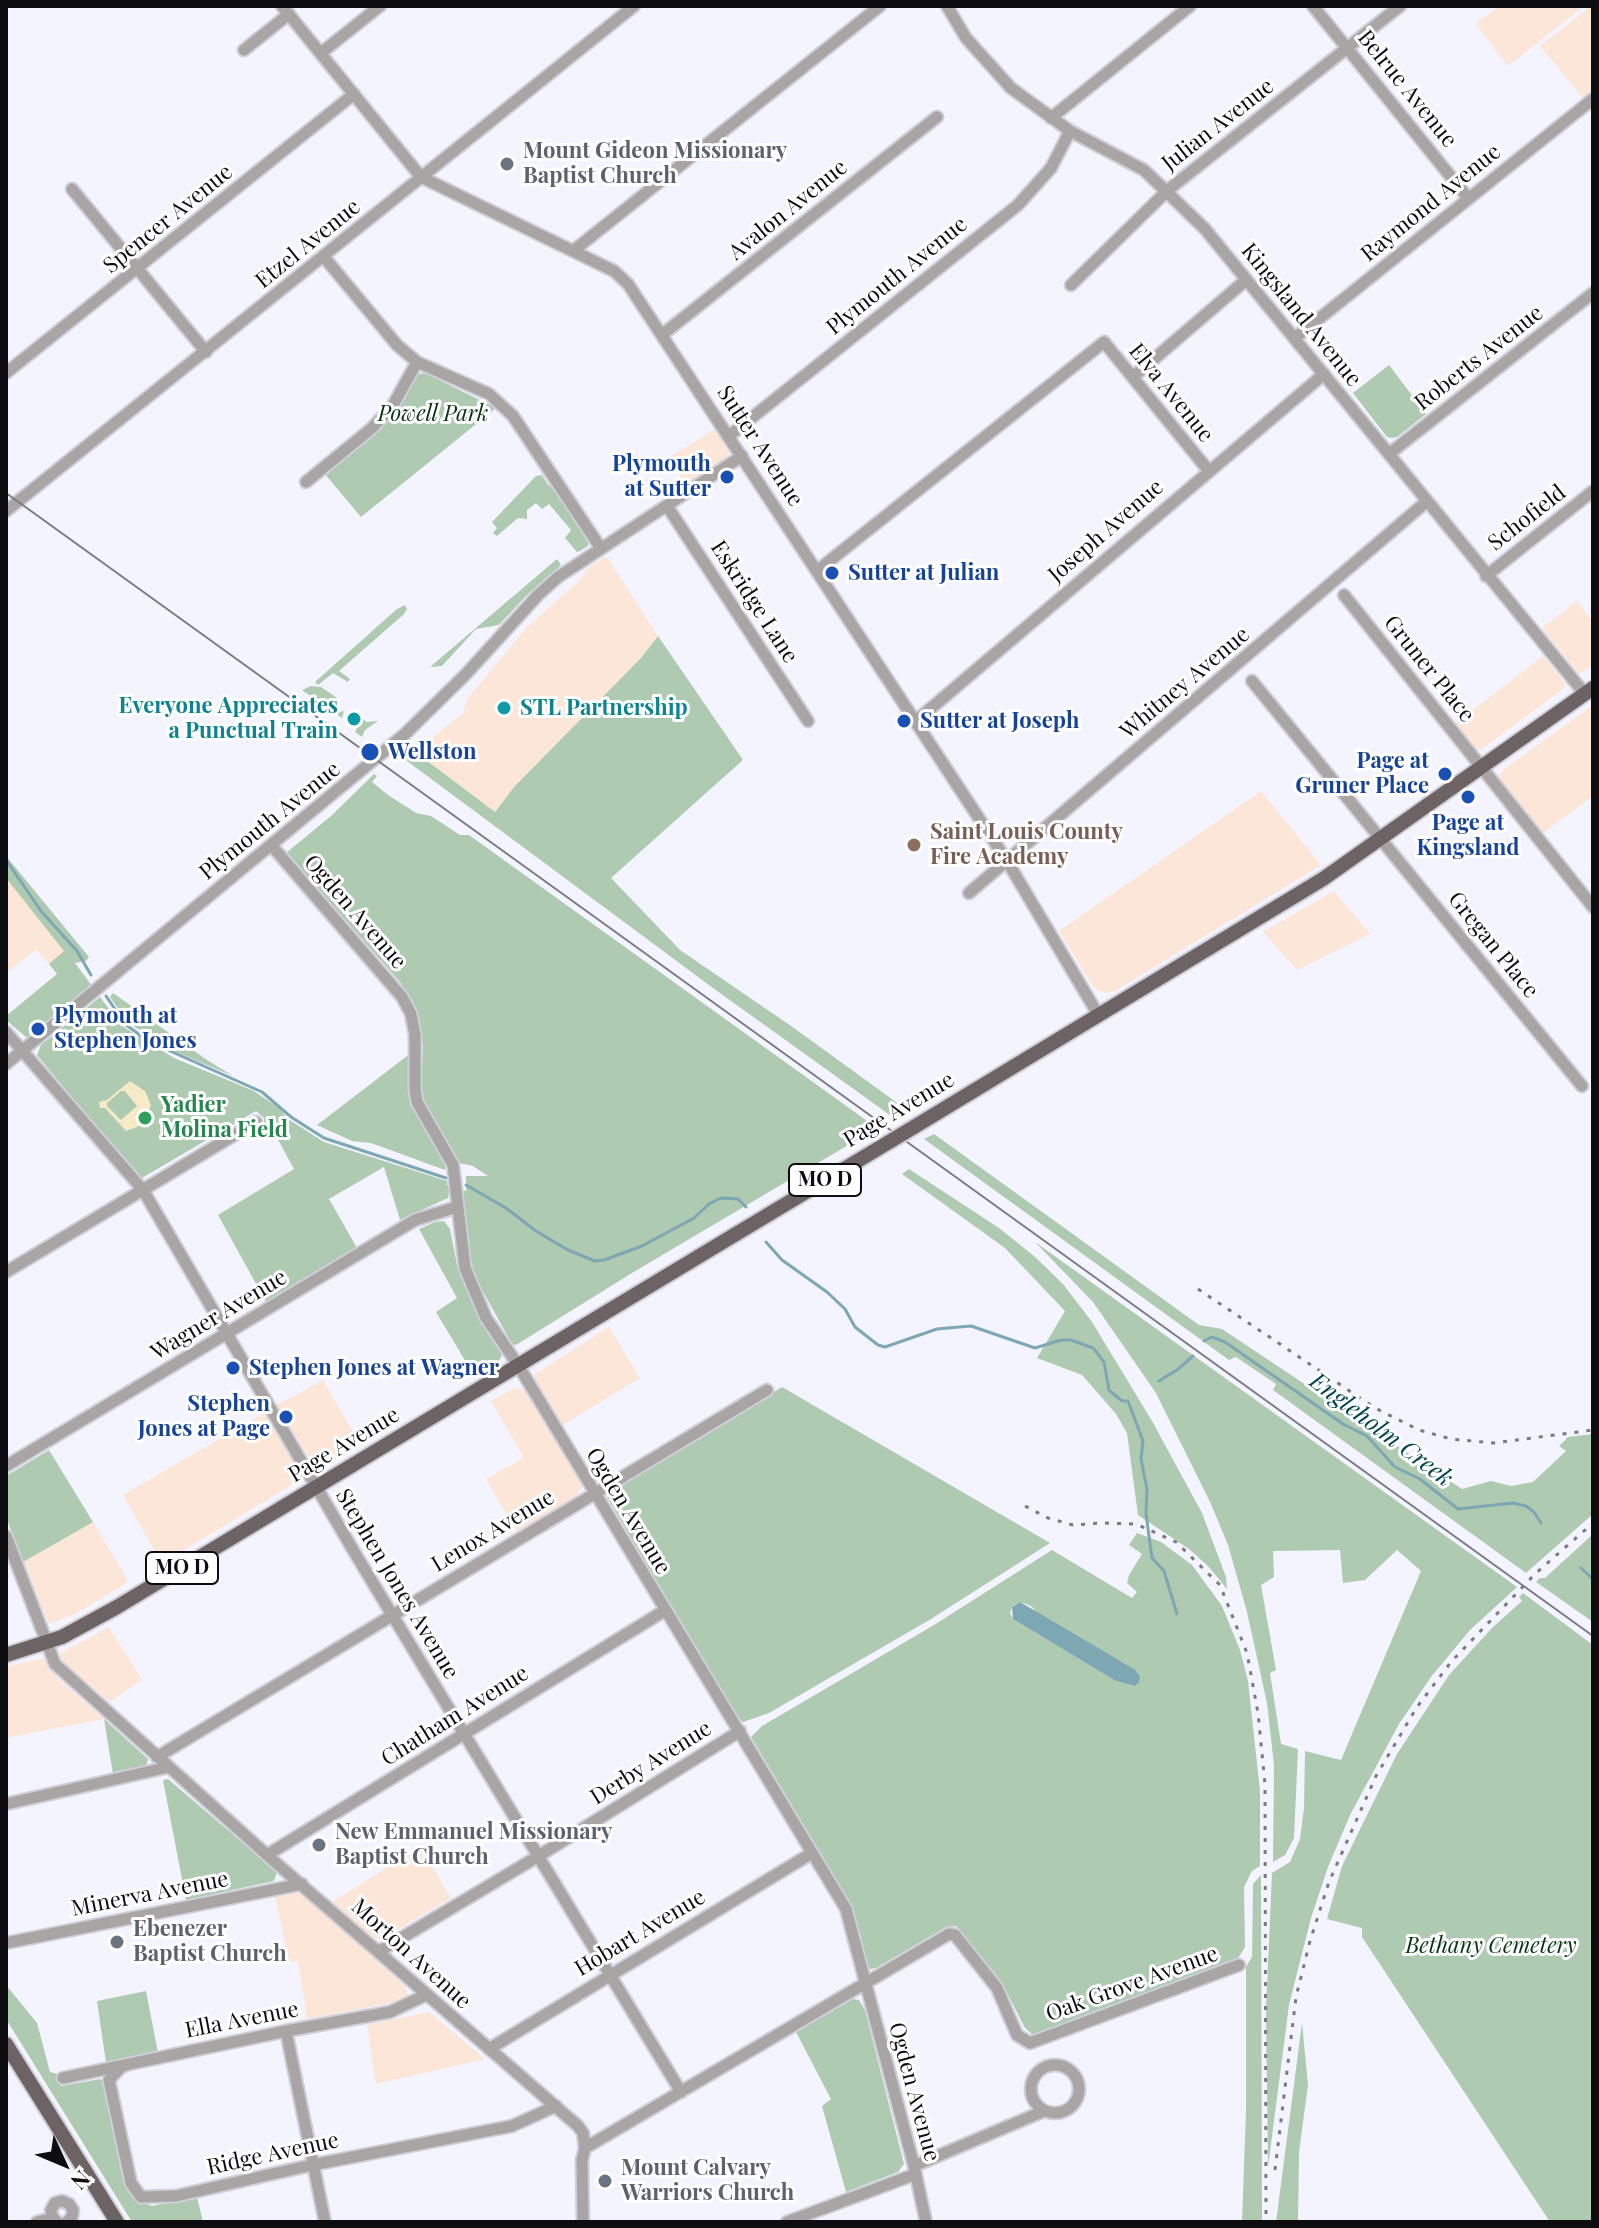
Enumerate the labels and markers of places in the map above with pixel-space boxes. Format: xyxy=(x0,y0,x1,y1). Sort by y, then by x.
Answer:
place label: Mount Gideon Missionary Baptist Church xyxy=(523,138,787,190)
marker: Mount Gideon Missionary Baptist Church xyxy=(498,155,516,173)
place label: Plymouth at Sutter xyxy=(612,451,711,502)
marker: Plymouth at Sutter xyxy=(718,468,736,486)
place label: Sutter at Julian xyxy=(848,560,999,586)
marker: Sutter at Julian xyxy=(823,564,841,582)
place label: Everyone Appreciates a Punctual Train xyxy=(119,693,338,744)
place label: STL Partnership xyxy=(520,695,688,721)
marker: STL Partnership xyxy=(495,699,513,717)
place label: Sutter at Joseph xyxy=(920,708,1079,734)
marker: Everyone Appreciates a Punctual Train xyxy=(345,710,363,728)
marker: Sutter at Joseph xyxy=(895,712,913,730)
place label: Wellston xyxy=(388,739,476,765)
marker: Wellston xyxy=(359,741,381,763)
place label: Page at Gruner Place xyxy=(1295,748,1429,800)
marker: Page at Gruner Place xyxy=(1436,765,1454,783)
marker: Page at Kingsland xyxy=(1459,788,1477,806)
place label: Page at Kingsland xyxy=(1416,810,1520,862)
place label: Saint Louis County Fire Academy xyxy=(930,819,1123,870)
marker: Saint Louis County Fire Academy xyxy=(905,836,923,854)
place label: Plymouth at Stephen Jones xyxy=(54,1003,197,1054)
marker: Plymouth at Stephen Jones xyxy=(29,1020,47,1038)
place label: Yadier Molina Field xyxy=(161,1092,288,1144)
marker: Yadier Molina Field xyxy=(136,1109,154,1127)
place label: Stephen Jones at Wagner xyxy=(249,1355,499,1381)
marker: Stephen Jones at Wagner xyxy=(224,1359,242,1377)
place label: Stephen Jones at Page xyxy=(138,1391,270,1442)
marker: Stephen Jones at Page xyxy=(277,1408,295,1426)
place label: New Emmanuel Missionary Baptist Church xyxy=(335,1819,612,1870)
marker: New Emmanuel Missionary Baptist Church xyxy=(310,1836,328,1854)
place label: Ebenezer Baptist Church xyxy=(133,1916,287,1968)
marker: Ebenezer Baptist Church xyxy=(108,1933,126,1951)
place label: Mount Calvary Warriors Church xyxy=(621,2155,794,2206)
marker: Mount Calvary Warriors Church xyxy=(596,2172,614,2190)

